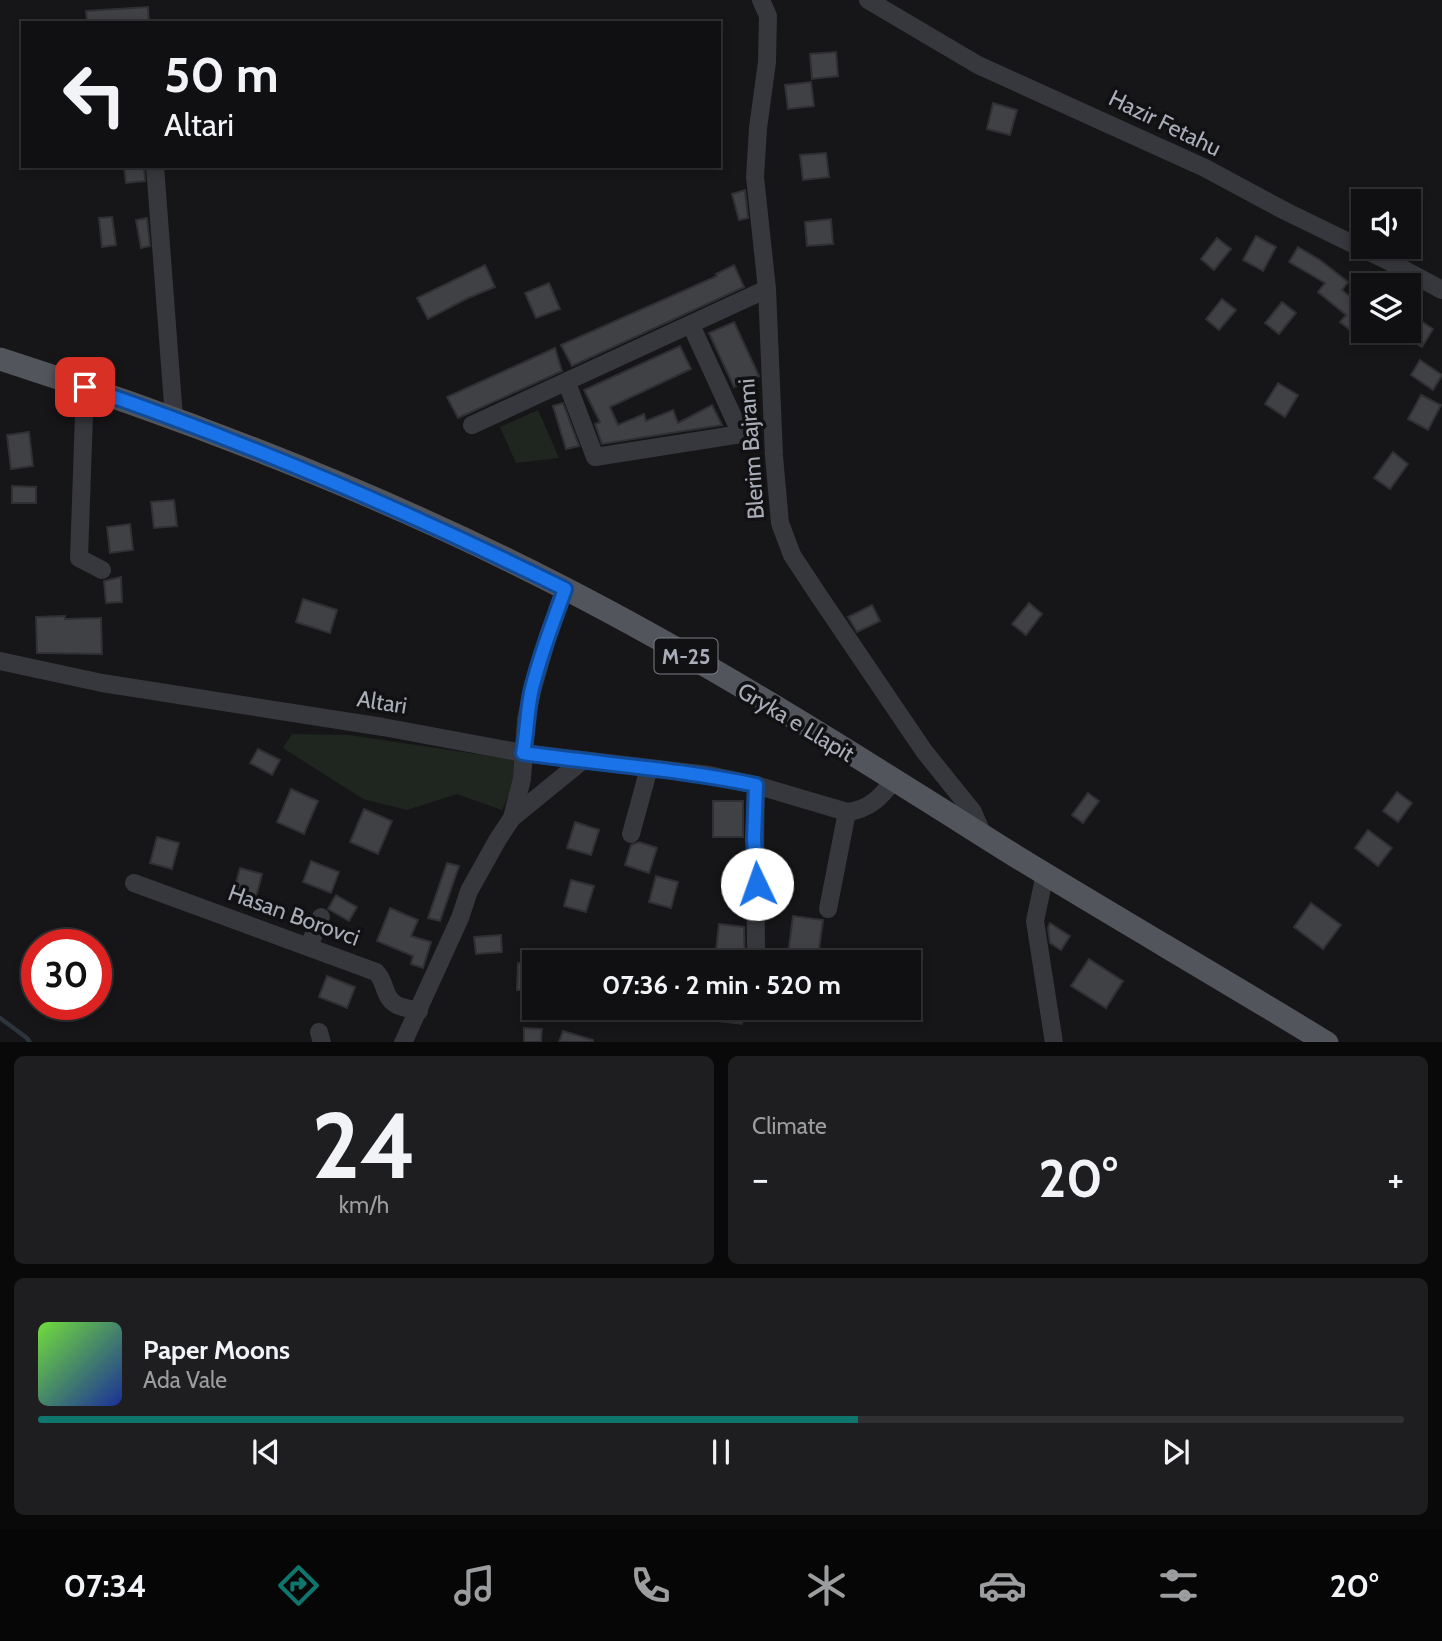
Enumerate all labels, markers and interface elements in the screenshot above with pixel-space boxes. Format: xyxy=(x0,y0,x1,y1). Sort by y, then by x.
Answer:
text: 50 m xyxy=(164,45,279,104)
icon: left xyxy=(49,49,140,140)
street label: Hazir Fetahu xyxy=(1104,84,1226,162)
text: Altari xyxy=(164,105,234,144)
map controls xyxy=(1351,189,1421,343)
button: sound xyxy=(1351,189,1421,259)
button: layers xyxy=(1351,273,1421,343)
pin xyxy=(55,357,115,417)
icon: arrive xyxy=(66,368,104,406)
street label: Blerim Bajrami xyxy=(732,378,770,520)
road number: M-25 xyxy=(654,638,718,674)
street label: Gryka e Llapit xyxy=(733,676,860,768)
street label: Altari xyxy=(355,684,409,720)
position arrow xyxy=(720,847,794,921)
street label: Hasan Borovci xyxy=(224,878,364,952)
speed limit sign: 30 xyxy=(21,929,112,1020)
text: 07:36 · 2 min · 520 m xyxy=(602,969,841,1001)
text: 24 xyxy=(312,1090,416,1201)
text: Climate xyxy=(752,1112,827,1140)
text: 20° xyxy=(1038,1147,1118,1210)
text: − xyxy=(752,1155,769,1202)
text: + xyxy=(1387,1155,1404,1202)
text: km/h xyxy=(339,1191,389,1219)
text: Paper Moons xyxy=(143,1334,290,1366)
text: Ada Vale xyxy=(143,1366,227,1394)
icon: previous xyxy=(247,1433,285,1471)
icon: pause xyxy=(702,1433,740,1471)
icon: next xyxy=(1157,1433,1195,1471)
icon: directions xyxy=(274,1561,323,1610)
icon: music xyxy=(450,1561,499,1610)
icon: phone xyxy=(626,1561,675,1610)
icon: climate xyxy=(802,1561,851,1610)
icon: car xyxy=(978,1561,1027,1610)
icon: filters xyxy=(1154,1561,1203,1610)
text: 07:34 xyxy=(64,1566,147,1605)
text: 20° xyxy=(1330,1566,1378,1605)

